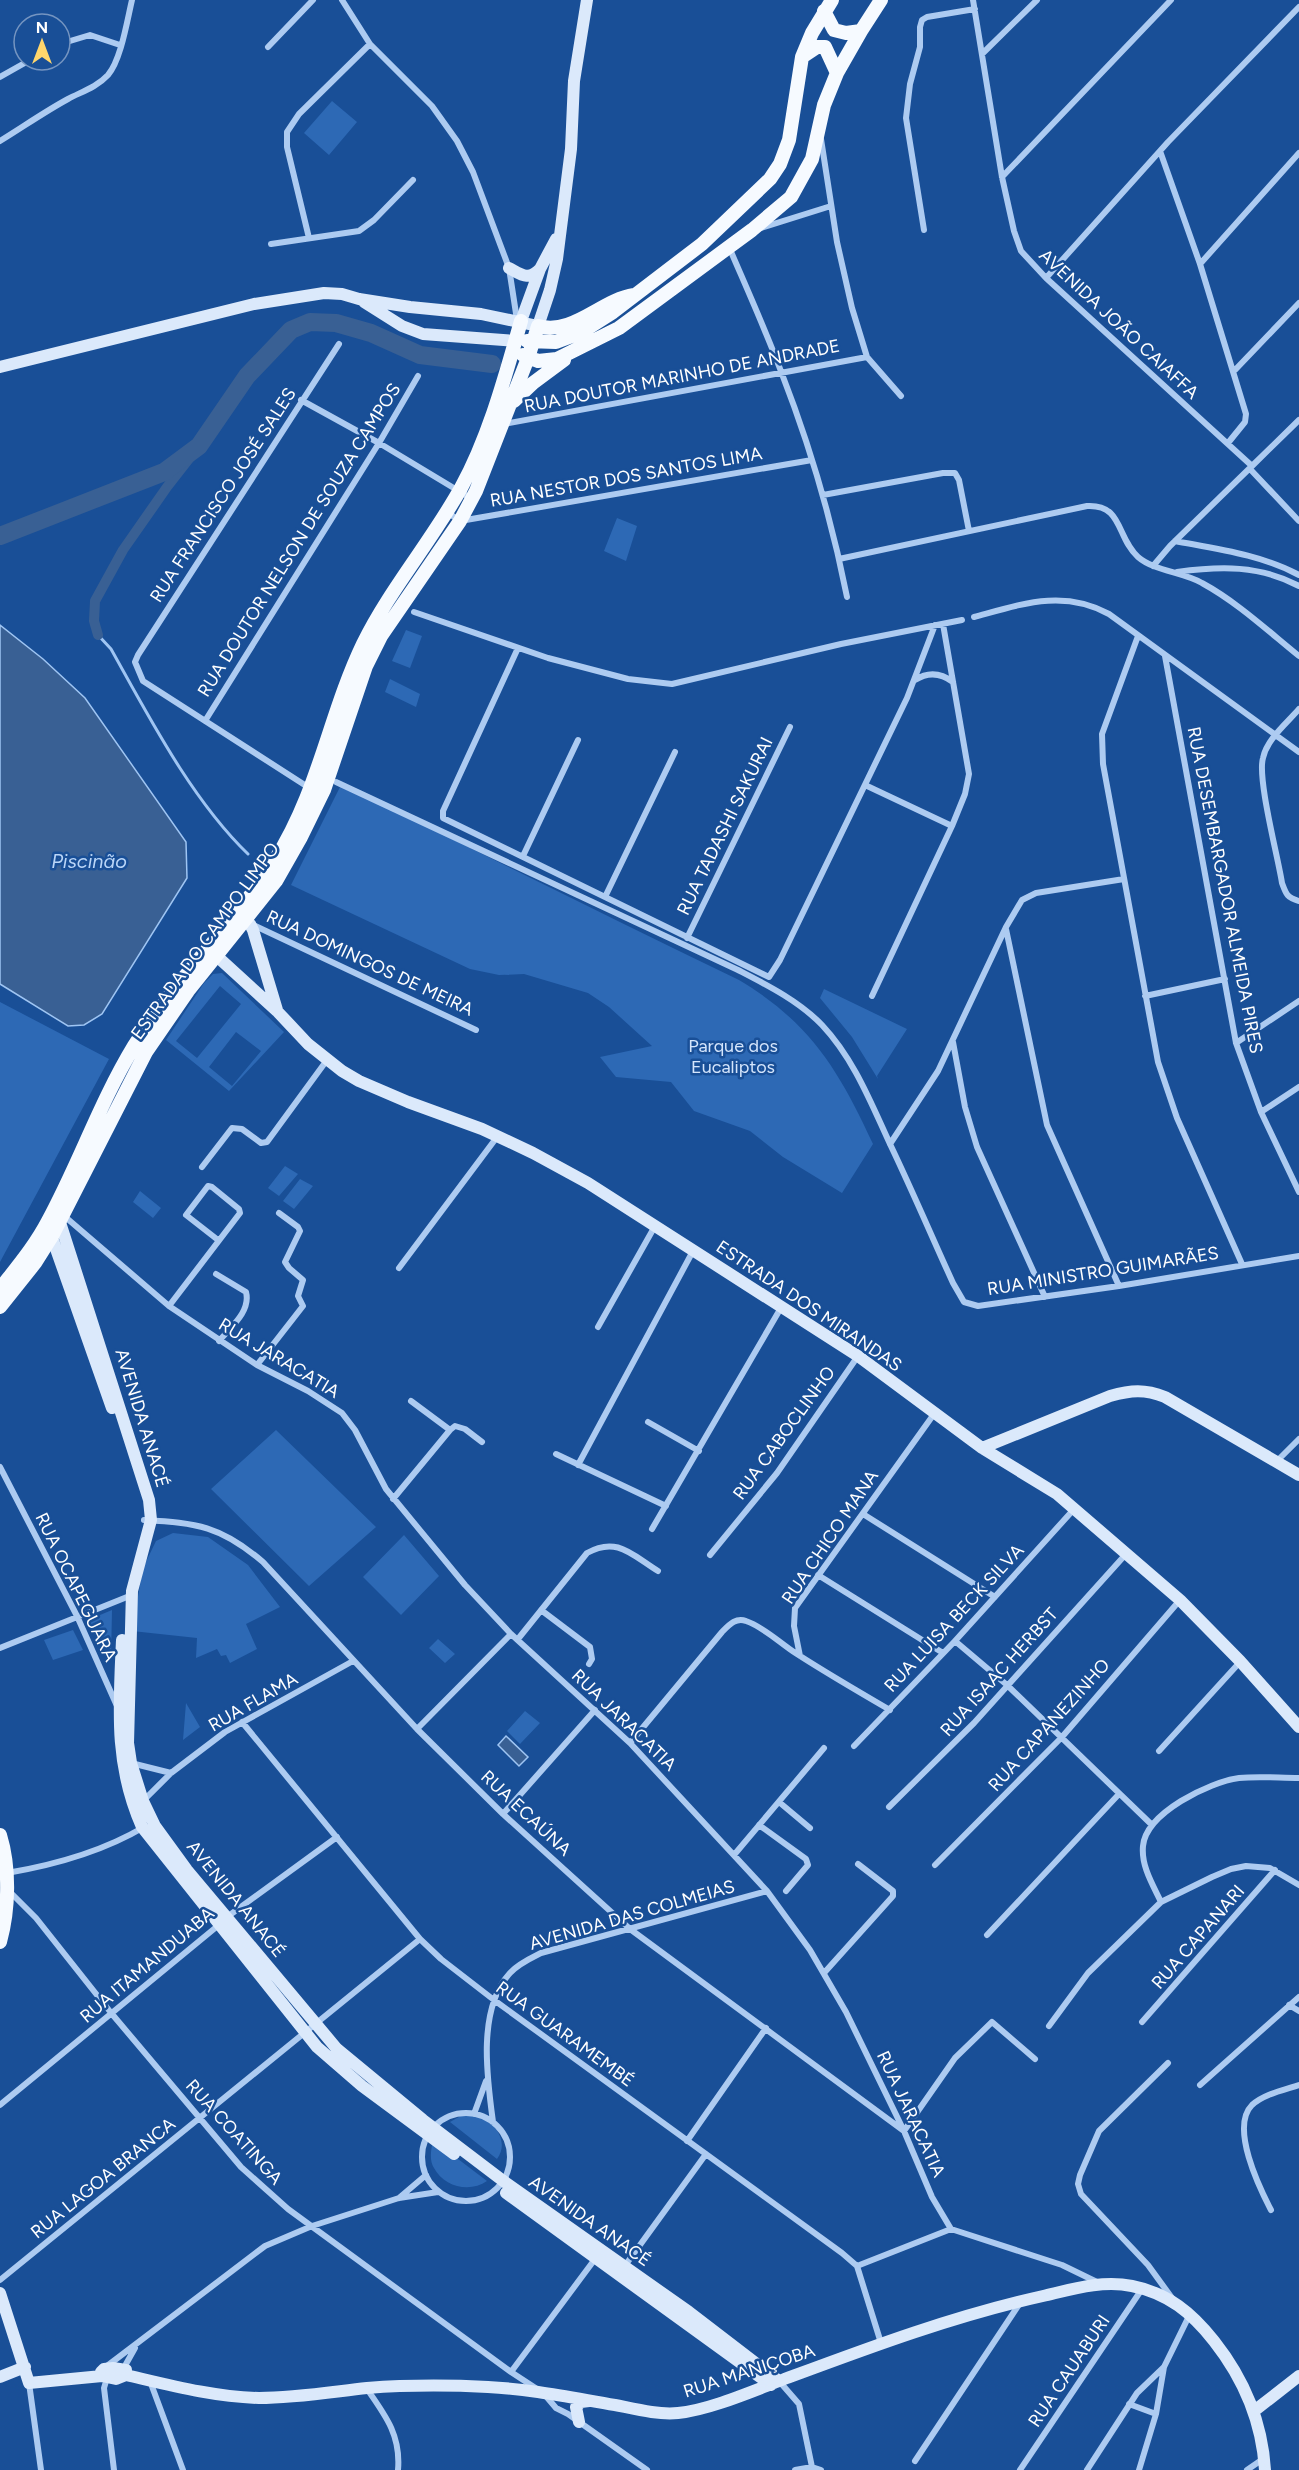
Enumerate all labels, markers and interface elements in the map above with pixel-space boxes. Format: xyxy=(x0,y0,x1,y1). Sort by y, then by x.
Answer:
north arrow xyxy=(12,12,72,72)
text: N xyxy=(36,18,48,37)
street label: AVENIDA JOÃO CAIAFFA xyxy=(1035,244,1203,404)
street label: RUA DOUTOR MARINHO DE ANDRADE xyxy=(522,335,842,417)
street label: RUA DOUTOR NELSON DE SOUZA CAMPOS xyxy=(193,379,405,701)
street label: RUA FRANCISCO JOSÉ SALES xyxy=(145,383,301,607)
street label: RUA NESTOR DOS SANTOS LIMA xyxy=(488,442,764,512)
street label: RUA DESEMBARGADOR ALMEIDA PIRES xyxy=(1182,725,1268,1055)
street label: RUA TADASHI SAKURAI xyxy=(672,733,778,919)
street label: ESTRADA DO CAMPO LIMPO xyxy=(126,838,284,1044)
water label: Piscinão xyxy=(51,849,127,873)
street label: RUA DOMINGOS DE MEIRA xyxy=(263,905,477,1021)
park label: Parque dos Eucaliptos xyxy=(688,1035,778,1078)
street label: ESTRADA DOS MIRANDAS xyxy=(712,1236,906,1376)
street label: RUA MINISTRO GUIMARÃES xyxy=(986,1242,1220,1300)
street label: RUA JARACATIA xyxy=(215,1313,343,1403)
street label: AVENIDA ANACÉ xyxy=(110,1346,174,1490)
street label: RUA CABOCLINHO xyxy=(728,1362,840,1504)
street label: RUA CHICO MANA xyxy=(777,1466,883,1608)
street label: RUA OCAPEGUARA xyxy=(30,1509,122,1665)
street label: RUA LUISA BECK SILVA xyxy=(880,1539,1028,1697)
street label: RUA ISAAC HERBST xyxy=(935,1603,1063,1741)
street label: RUA CAPANEZINHO xyxy=(984,1654,1114,1796)
street label: RUA JARACATIA xyxy=(567,1664,681,1776)
street label: RUA FLAMA xyxy=(204,1668,302,1736)
street label: RUA ECAÚNA xyxy=(476,1766,576,1860)
street label: AVENIDA ANACÉ xyxy=(182,1836,290,1962)
street label: AVENIDA DAS COLMEIAS xyxy=(527,1875,737,1955)
street label: RUA CAPANARI xyxy=(1147,1880,1249,1994)
street label: RUA ITAMANDUABA xyxy=(75,1903,219,2027)
street label: RUA GUARAMEMBÉ xyxy=(492,1976,638,2092)
street label: RUA JARACATIA xyxy=(872,2047,950,2181)
street label: RUA COATINGA xyxy=(181,2075,287,2189)
street label: RUA LAGOA BRANCA xyxy=(26,2113,180,2243)
street label: AVENIDA ANACÉ xyxy=(525,2171,655,2271)
street label: RUA CAUABURI xyxy=(1023,2311,1115,2431)
street label: RUA MANIÇOBA xyxy=(680,2339,818,2403)

